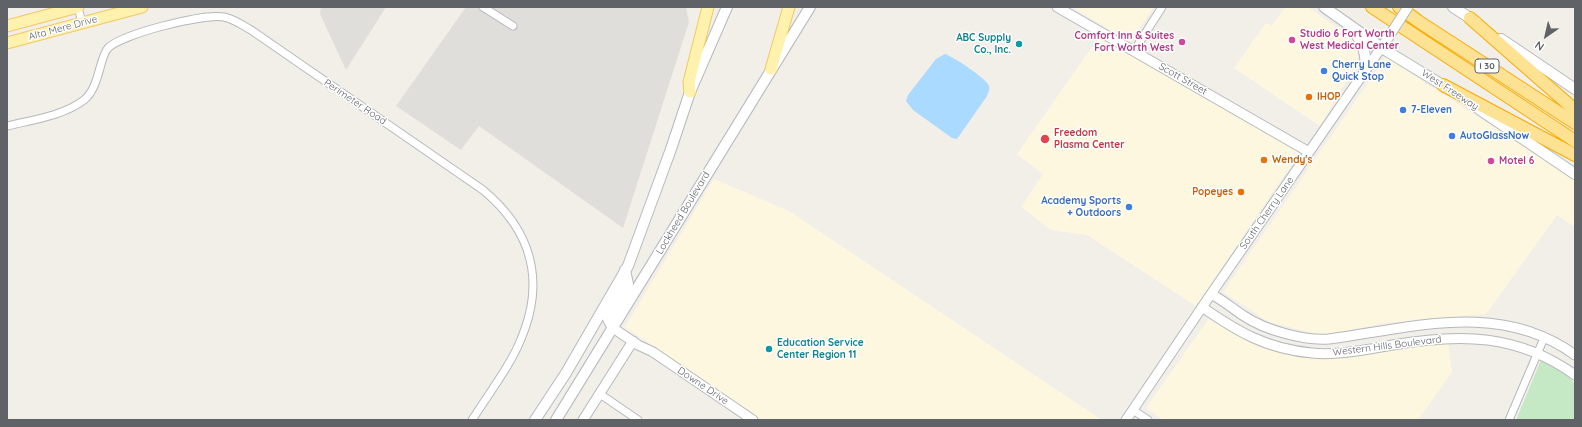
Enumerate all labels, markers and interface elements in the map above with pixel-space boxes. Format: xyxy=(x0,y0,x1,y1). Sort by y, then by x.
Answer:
street label: Alta Mere Drive xyxy=(27,13,99,43)
north arrow xyxy=(1526,16,1566,56)
place label: Studio 6 Fort Worth West Medical Center xyxy=(1300,28,1399,52)
place label: Comfort Inn & Suites Fort Worth West xyxy=(1074,30,1174,54)
place label: ABC Supply Co., Inc. xyxy=(956,32,1011,56)
marker: Studio 6 Fort Worth West Medical Center xyxy=(1287,35,1297,45)
marker: Comfort Inn & Suites Fort Worth West xyxy=(1177,37,1187,47)
text: N xyxy=(1532,38,1547,54)
marker: ABC Supply Co., Inc. xyxy=(1014,39,1024,49)
place label: Cherry Lane Quick Stop xyxy=(1332,59,1391,82)
road number: I 30 xyxy=(1475,59,1499,73)
street label: Scott Street xyxy=(1157,60,1209,98)
marker: Cherry Lane Quick Stop xyxy=(1319,66,1329,76)
street label: West Freeway xyxy=(1419,67,1481,113)
street label: Perimeter Road xyxy=(322,77,388,127)
place label: IHOP xyxy=(1317,91,1341,103)
marker: IHOP xyxy=(1304,92,1314,102)
place label: 7-Eleven xyxy=(1411,104,1452,116)
marker: 7-Eleven xyxy=(1398,105,1408,115)
place label: Freedom Plasma Center xyxy=(1054,127,1125,150)
place label: AutoGlassNow xyxy=(1460,130,1529,142)
marker: AutoGlassNow xyxy=(1447,131,1457,141)
marker: Freedom Plasma Center xyxy=(1039,133,1051,145)
place label: Wendy's xyxy=(1272,154,1312,166)
marker: Wendy's xyxy=(1259,155,1269,165)
place label: Motel 6 xyxy=(1499,155,1534,167)
marker: Motel 6 xyxy=(1486,156,1496,166)
street label: Lockheed Boulevard xyxy=(653,169,713,257)
street label: South Cherry Lane xyxy=(1237,174,1297,252)
place label: Popeyes xyxy=(1192,186,1233,198)
marker: Popeyes xyxy=(1236,187,1246,197)
place label: Academy Sports + Outdoors xyxy=(1041,195,1121,218)
marker: Academy Sports + Outdoors xyxy=(1124,202,1134,212)
street label: Western Hills Boulevard xyxy=(1332,333,1442,359)
place label: Education Service Center Region 11 xyxy=(777,337,864,360)
marker: Education Service Center Region 11 xyxy=(764,344,774,354)
street label: Downe Drive xyxy=(675,365,731,407)

